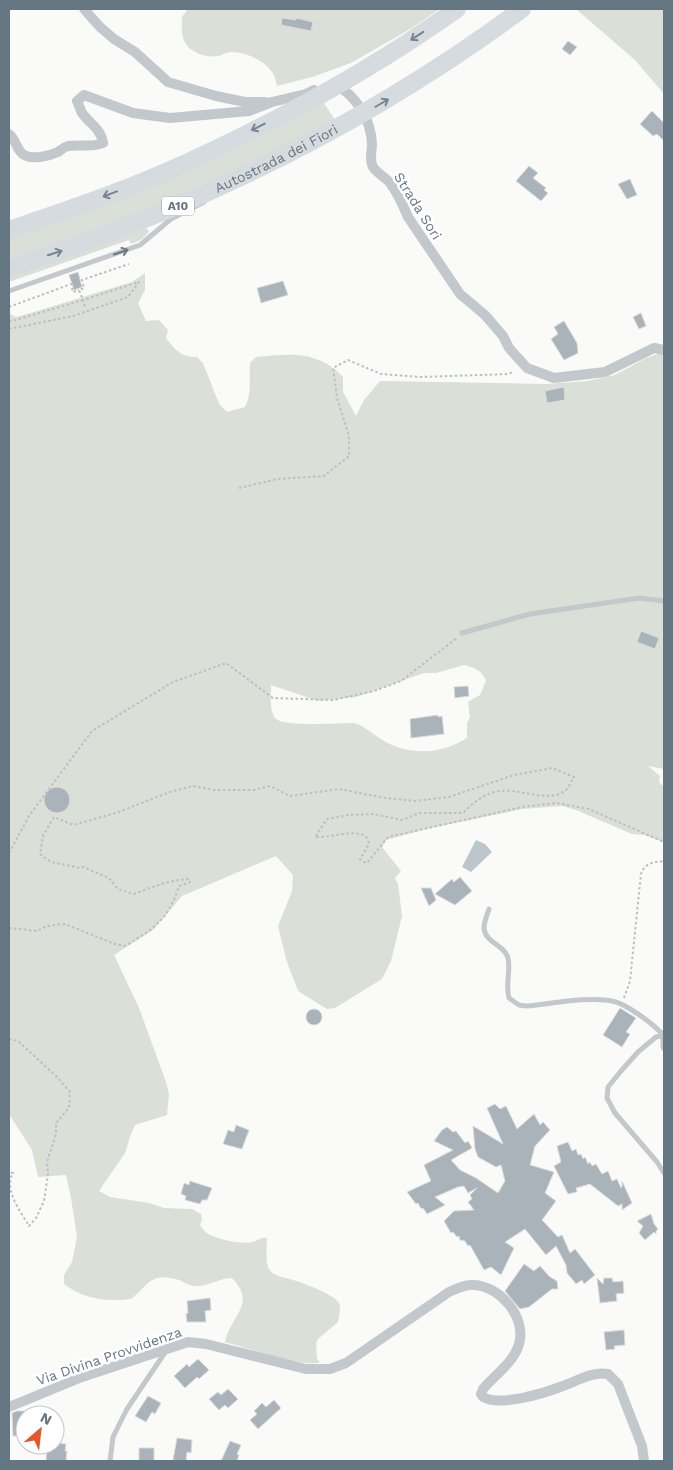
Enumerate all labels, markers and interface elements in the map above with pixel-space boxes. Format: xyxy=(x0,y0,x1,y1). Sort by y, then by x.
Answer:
one-way arrow xyxy=(410,31,424,41)
one-way arrow xyxy=(374,97,388,107)
street label: Autostrada dei Fiori xyxy=(212,121,340,196)
one-way arrow xyxy=(251,123,266,132)
street label: Strada Sori xyxy=(391,169,445,243)
one-way arrow xyxy=(103,190,118,199)
road number: A10 xyxy=(162,197,194,216)
one-way arrow xyxy=(113,247,128,256)
one-way arrow xyxy=(47,248,63,258)
street label: Via Divina Provvidenza xyxy=(34,1324,184,1388)
north arrow xyxy=(15,1405,65,1455)
text: N xyxy=(38,1409,54,1428)

